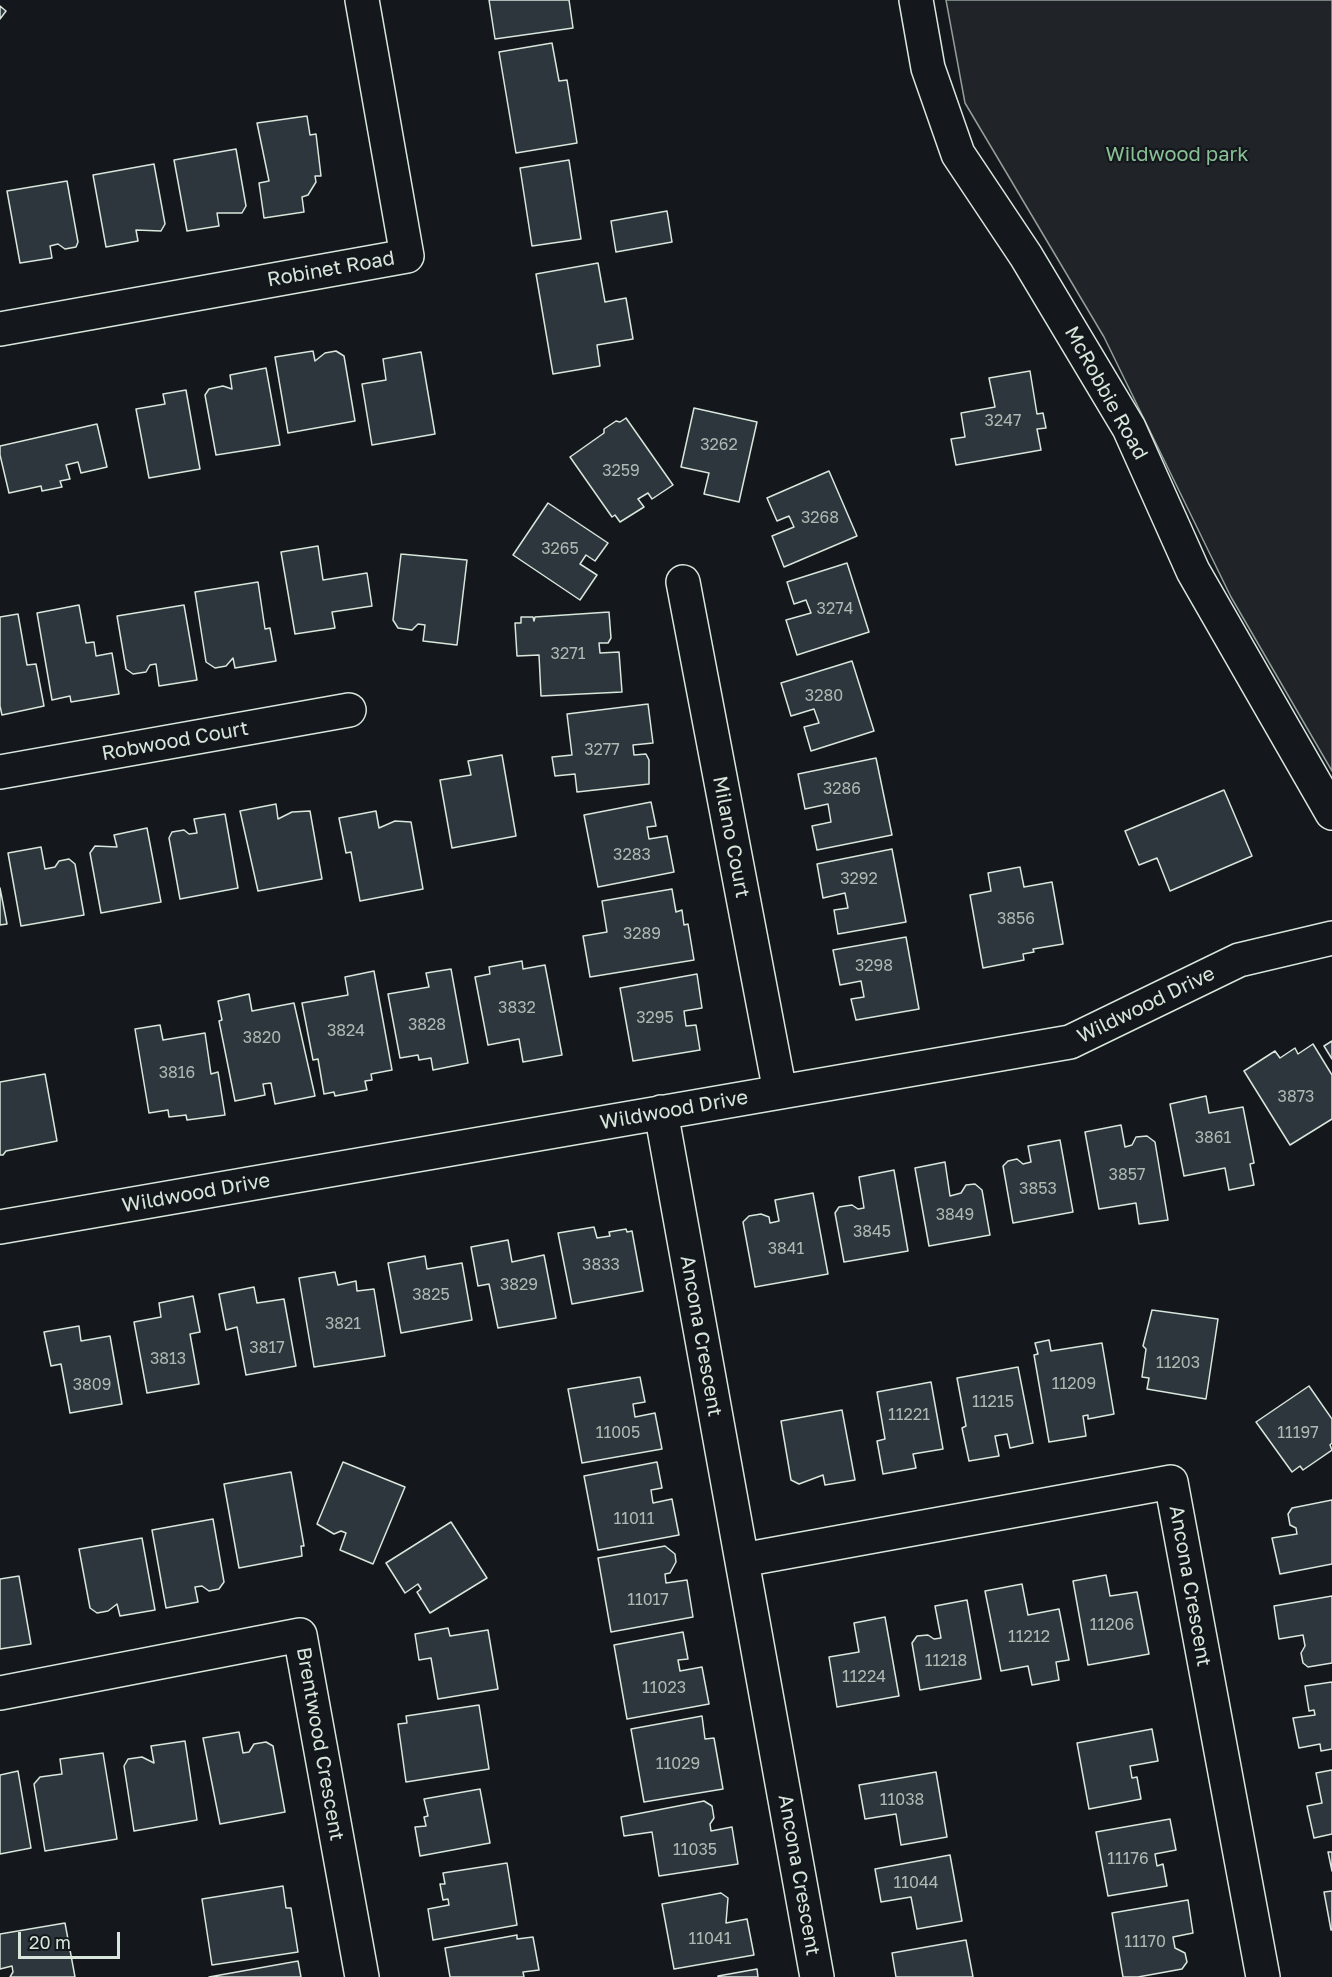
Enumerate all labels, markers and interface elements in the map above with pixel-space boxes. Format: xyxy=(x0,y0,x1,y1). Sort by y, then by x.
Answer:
park label: Wildwood park xyxy=(1105,143,1249,167)
street label: Robinet Road xyxy=(265,246,397,292)
street label: McRobbie Road xyxy=(1059,322,1153,464)
house number: 3247 xyxy=(985,411,1021,431)
house number: 3262 xyxy=(700,435,738,455)
house number: 3259 xyxy=(602,461,640,481)
house number: 3268 xyxy=(801,508,839,528)
house number: 3265 xyxy=(541,539,579,559)
house number: 3274 xyxy=(817,599,853,619)
house number: 3271 xyxy=(551,644,585,664)
house number: 3280 xyxy=(805,686,843,706)
street label: Robwood Court xyxy=(100,716,250,766)
house number: 3277 xyxy=(584,740,620,760)
street label: Milano Court xyxy=(707,774,755,900)
house number: 3286 xyxy=(823,779,861,799)
house number: 3283 xyxy=(613,845,651,865)
house number: 3292 xyxy=(840,869,878,889)
house number: 3856 xyxy=(997,909,1035,929)
house number: 3289 xyxy=(623,924,661,944)
house number: 3298 xyxy=(855,956,893,976)
street label: Wildwood Drive xyxy=(1073,961,1219,1049)
house number: 3832 xyxy=(498,998,536,1018)
house number: 3295 xyxy=(636,1008,674,1028)
house number: 3828 xyxy=(408,1015,446,1035)
house number: 3824 xyxy=(327,1021,365,1041)
house number: 3820 xyxy=(243,1028,281,1048)
house number: 3816 xyxy=(159,1063,195,1083)
street label: Wildwood Drive xyxy=(598,1085,750,1135)
house number: 3873 xyxy=(1278,1087,1314,1107)
house number: 3861 xyxy=(1195,1128,1231,1148)
house number: 3857 xyxy=(1109,1165,1145,1185)
street label: Wildwood Drive xyxy=(120,1168,272,1218)
house number: 3853 xyxy=(1019,1179,1057,1199)
house number: 3849 xyxy=(936,1205,974,1225)
house number: 3845 xyxy=(853,1222,891,1242)
house number: 3841 xyxy=(768,1239,804,1259)
street label: Ancona Crescent xyxy=(675,1254,727,1418)
house number: 3833 xyxy=(582,1255,620,1275)
house number: 3829 xyxy=(500,1275,538,1295)
house number: 3825 xyxy=(412,1285,450,1305)
house number: 3821 xyxy=(325,1314,361,1334)
house number: 3817 xyxy=(249,1338,285,1358)
house number: 3813 xyxy=(150,1349,186,1369)
house number: 11203 xyxy=(1156,1353,1200,1373)
house number: 11209 xyxy=(1052,1374,1096,1394)
house number: 3809 xyxy=(73,1375,111,1395)
house number: 11215 xyxy=(972,1392,1014,1412)
house number: 11221 xyxy=(888,1405,930,1425)
house number: 11005 xyxy=(596,1423,640,1443)
house number: 11197 xyxy=(1277,1423,1319,1443)
street label: Ancona Crescent xyxy=(1164,1504,1216,1668)
house number: 11011 xyxy=(614,1509,654,1529)
house number: 11017 xyxy=(627,1590,669,1610)
house number: 11206 xyxy=(1090,1615,1134,1635)
house number: 11212 xyxy=(1008,1627,1050,1647)
street label: Brentwood Crescent xyxy=(291,1645,349,1843)
house number: 11218 xyxy=(925,1651,967,1671)
house number: 11224 xyxy=(842,1667,886,1687)
house number: 11023 xyxy=(642,1678,686,1698)
house number: 11029 xyxy=(656,1754,700,1774)
house number: 11038 xyxy=(880,1790,924,1810)
street label: Ancona Crescent xyxy=(773,1793,825,1957)
house number: 11035 xyxy=(673,1840,717,1860)
house number: 11176 xyxy=(1107,1849,1149,1869)
house number: 11044 xyxy=(894,1873,938,1893)
scale bar xyxy=(21,1920,123,1958)
house number: 11041 xyxy=(689,1929,731,1949)
text: 20 m xyxy=(29,1931,71,1953)
house number: 11170 xyxy=(1124,1932,1166,1952)

